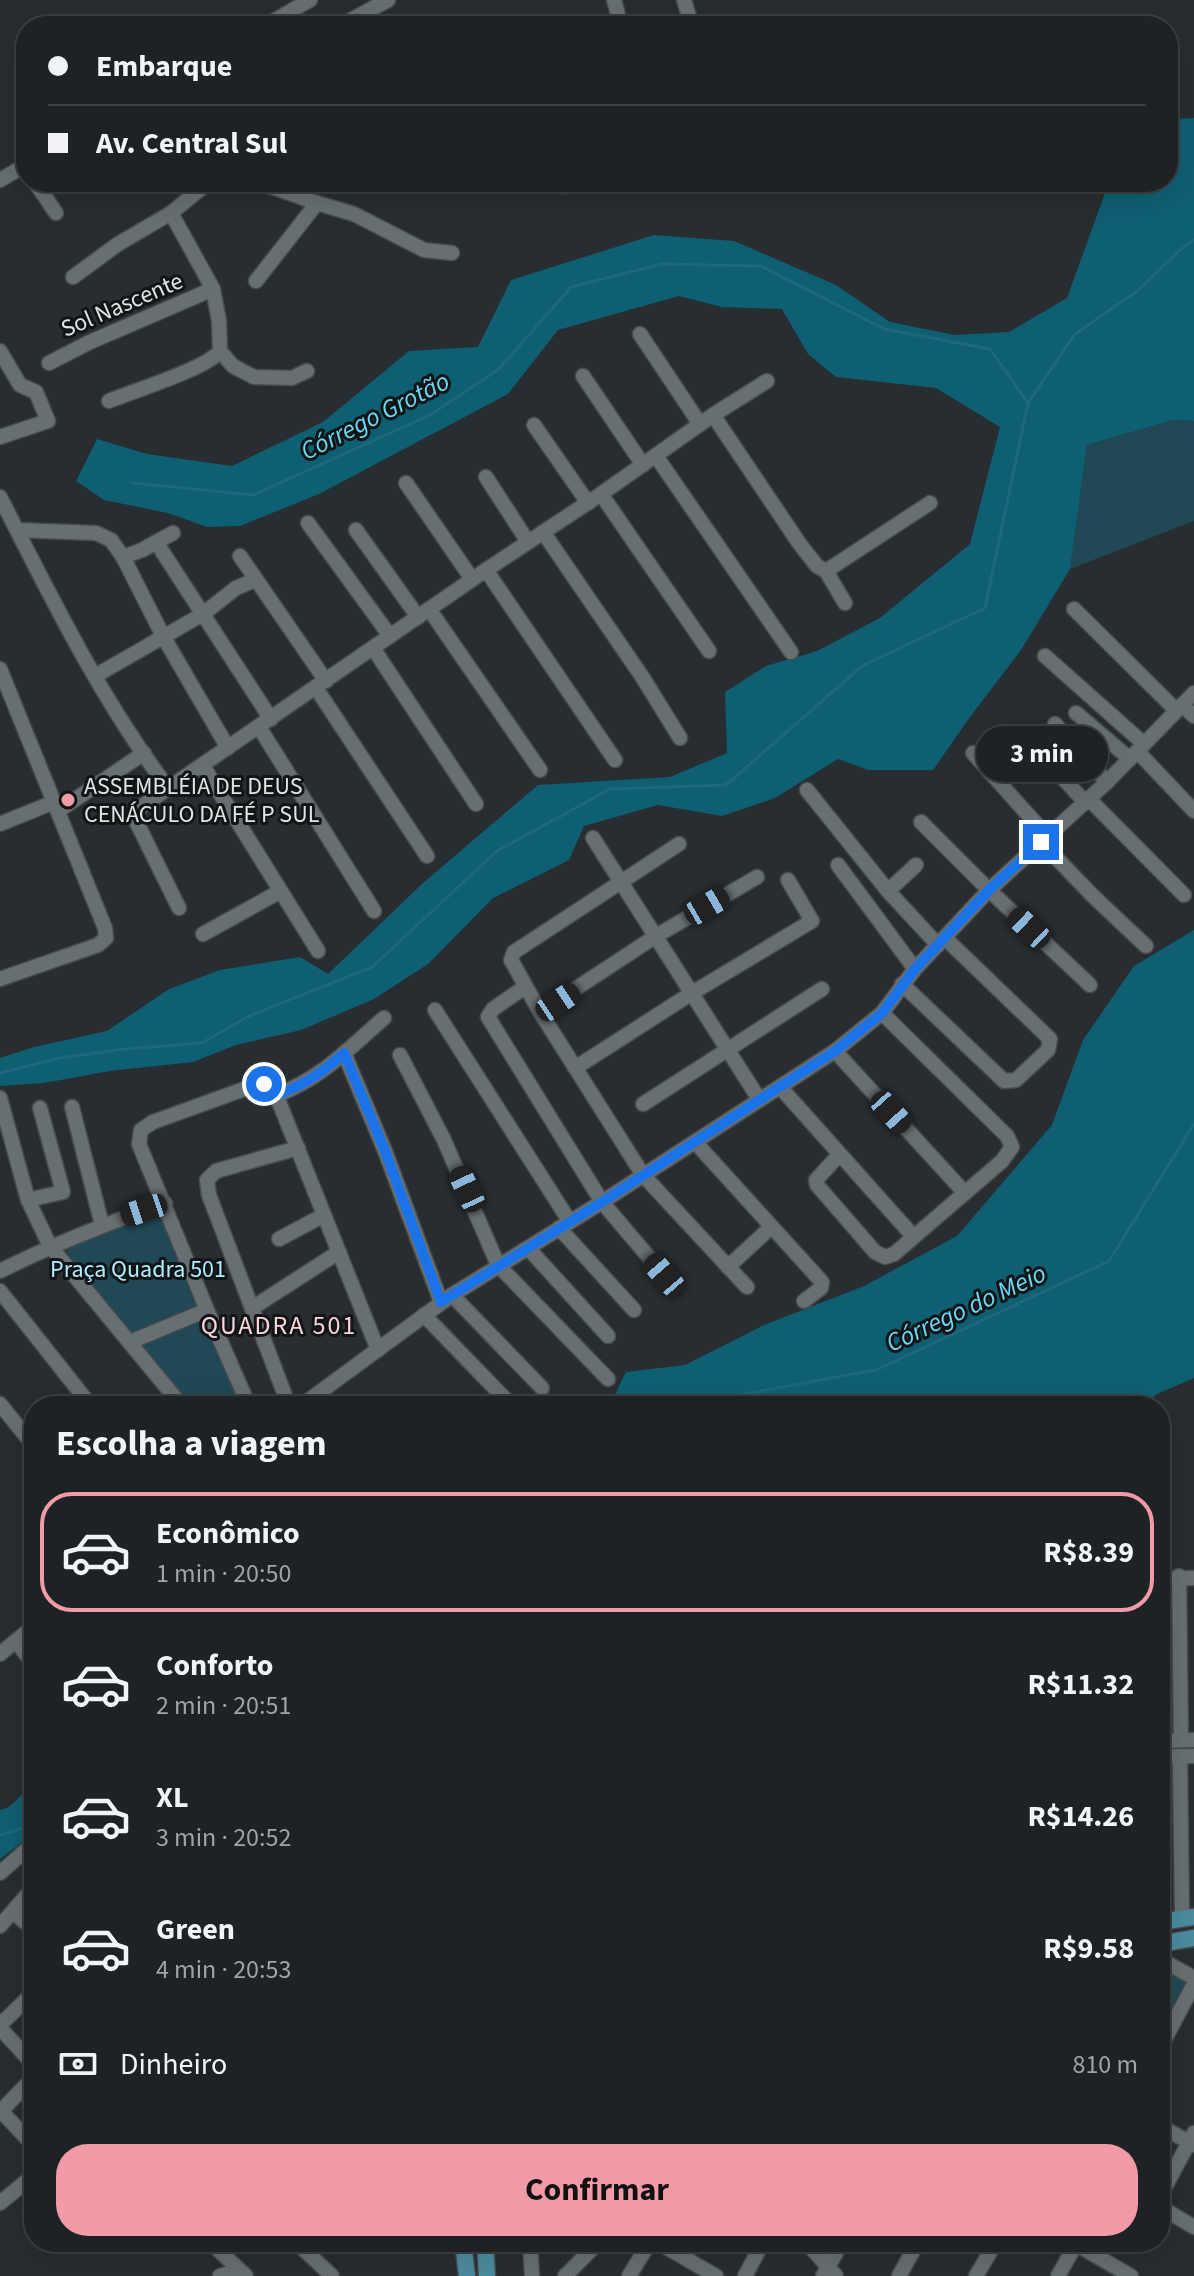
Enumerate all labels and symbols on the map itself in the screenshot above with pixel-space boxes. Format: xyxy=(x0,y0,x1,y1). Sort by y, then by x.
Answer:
street label: Sol Nascente xyxy=(56,264,188,346)
water label: Córrego Grotão xyxy=(294,363,456,469)
callout: 3 min xyxy=(975,726,1107,782)
place label: ASSEMBLÉIA DE DEUS CENÁCULO DA FÉ P SUL xyxy=(84,769,320,832)
marker: ASSEMBLÉIA DE DEUS CENÁCULO DA FÉ P SUL xyxy=(59,791,77,809)
route end xyxy=(1023,824,1059,860)
car xyxy=(680,884,734,928)
car xyxy=(1003,903,1055,953)
car xyxy=(531,979,585,1025)
route start xyxy=(246,1066,282,1102)
car xyxy=(866,1086,916,1138)
car xyxy=(446,1162,488,1216)
car xyxy=(117,1191,171,1229)
car xyxy=(639,1249,689,1301)
park label: Praça Quadra 501 xyxy=(50,1252,226,1287)
water label: Córrego do Meio xyxy=(880,1255,1052,1361)
district label: QUADRA 501 xyxy=(201,1307,357,1344)

